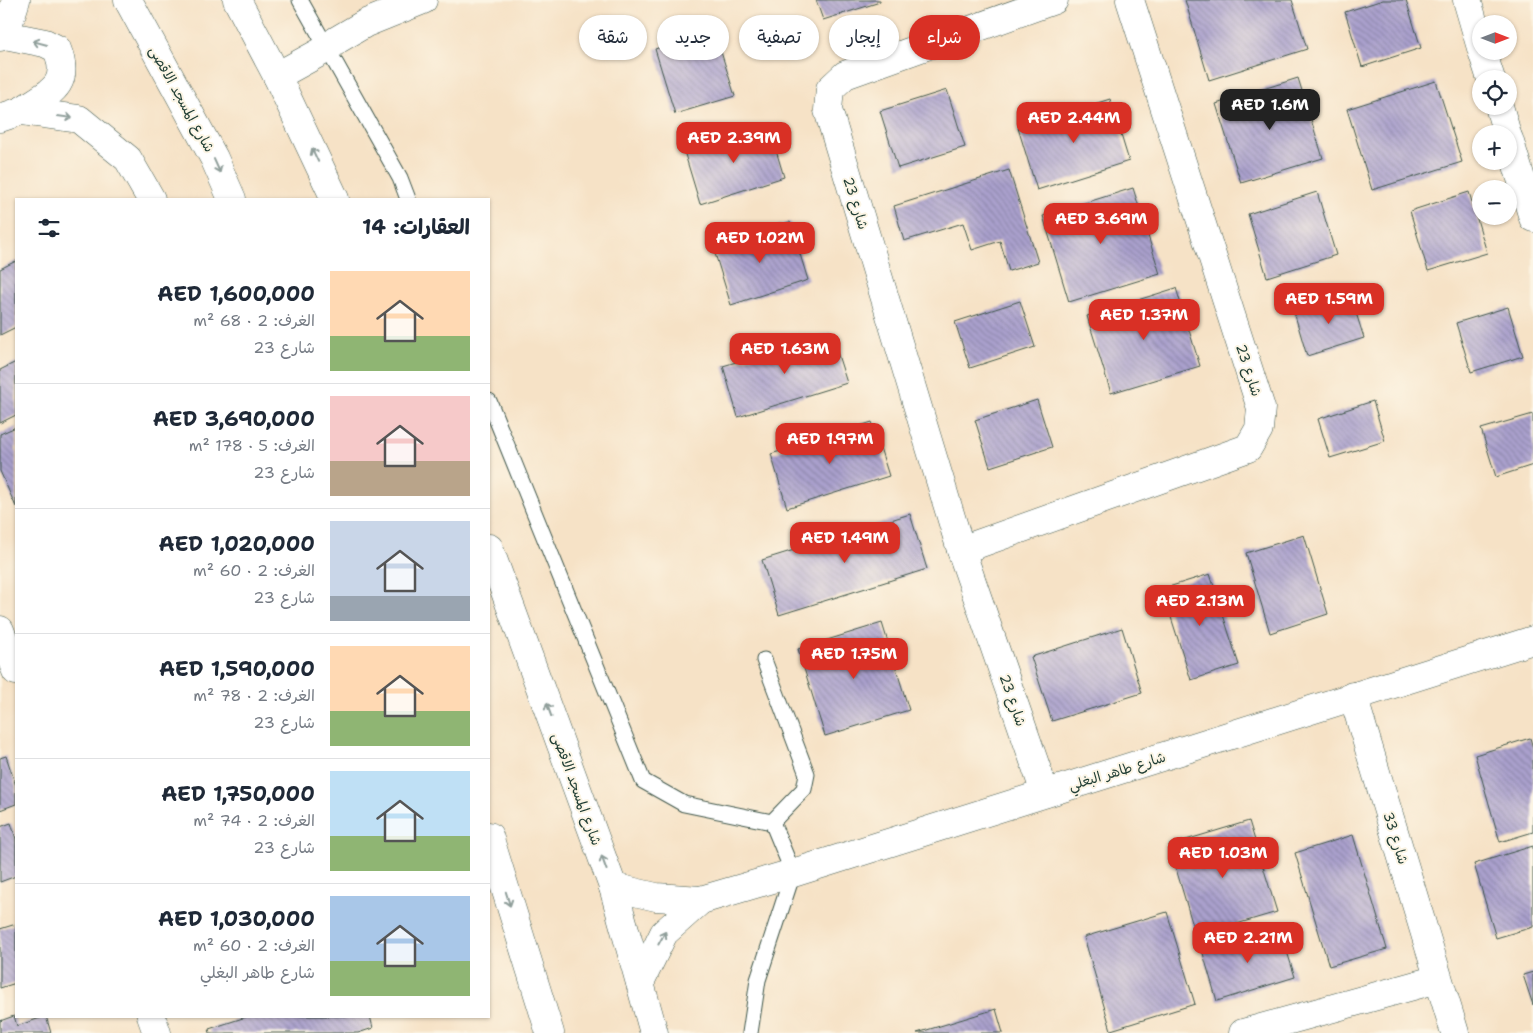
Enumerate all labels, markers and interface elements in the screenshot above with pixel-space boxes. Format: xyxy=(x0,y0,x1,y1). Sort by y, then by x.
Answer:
chip: شقة xyxy=(579,15,647,60)
chip: جديد xyxy=(657,15,729,60)
chip: تصفية xyxy=(739,15,819,60)
chip: إيجار xyxy=(829,15,899,60)
chip: شراء xyxy=(909,15,980,60)
north arrow xyxy=(1472,15,1518,60)
map controls xyxy=(1472,15,1517,225)
one-way arrow xyxy=(33,37,49,47)
street label: شارع المسجد الاقصى xyxy=(145,43,219,156)
button: locate xyxy=(1472,70,1517,115)
pin: AED 1.6M xyxy=(1218,88,1322,131)
text: AED 1.6M xyxy=(1231,94,1309,115)
pin: AED 2.44M xyxy=(1017,102,1131,144)
text: AED 2.44M xyxy=(1028,107,1120,128)
one-way arrow xyxy=(57,112,73,122)
pin: AED 2.39M xyxy=(677,121,791,164)
button: + xyxy=(1472,125,1517,170)
text: AED 2.39M xyxy=(687,127,781,148)
one-way arrow xyxy=(309,148,319,163)
one-way arrow xyxy=(213,158,223,173)
street label: شارع 23 xyxy=(839,175,872,232)
button: − xyxy=(1472,180,1517,225)
pin: AED 3.69M xyxy=(1044,202,1158,245)
text: AED 3.69M xyxy=(1055,208,1147,229)
text: العقارات: 14 xyxy=(362,213,470,241)
icon: filters xyxy=(35,214,63,242)
pin: AED 1.02M xyxy=(703,222,817,264)
text: AED 1.02M xyxy=(716,227,804,248)
text: AED 1,600,000 xyxy=(157,280,315,308)
pin: AED 1.59M xyxy=(1272,282,1386,325)
text: AED 1.59M xyxy=(1285,288,1373,309)
icon: home xyxy=(370,291,430,351)
pin: AED 1.37M xyxy=(1087,298,1201,341)
text: AED 1.37M xyxy=(1100,304,1188,325)
text: الغرف: 2 · 68 m² xyxy=(193,310,315,331)
pin: AED 1.63M xyxy=(728,332,842,375)
text: شارع 23 xyxy=(253,337,315,358)
text: AED 1.63M xyxy=(741,338,829,359)
street label: شارع 23 xyxy=(1231,342,1266,399)
text: AED 3,690,000 xyxy=(153,405,315,433)
icon: home xyxy=(370,416,430,476)
pin: AED 1.97M xyxy=(773,422,887,465)
text: AED 1.97M xyxy=(786,428,874,449)
text: الغرف: 5 · 178 m² xyxy=(189,435,315,456)
text: شارع 23 xyxy=(253,462,315,483)
pin: AED 1.49M xyxy=(788,522,902,564)
text: AED 1.49M xyxy=(801,527,889,548)
text: AED 1,020,000 xyxy=(159,530,315,558)
icon: home xyxy=(370,541,430,601)
text: الغرف: 2 · 60 m² xyxy=(193,560,315,581)
pin: AED 2.13M xyxy=(1143,584,1257,627)
text: شارع 23 xyxy=(253,587,315,608)
text: AED 2.13M xyxy=(1156,590,1244,611)
pin: AED 1.75M xyxy=(797,638,911,680)
text: AED 1.75M xyxy=(811,643,897,664)
text: AED 1,590,000 xyxy=(159,655,315,683)
icon: home xyxy=(370,666,430,726)
street label: شارع 23 xyxy=(995,672,1030,729)
text: الغرف: 2 · 78 m² xyxy=(193,685,315,706)
one-way arrow xyxy=(543,702,553,718)
text: شارع 23 xyxy=(253,712,315,733)
street label: شارع المسجد الاقصى xyxy=(547,730,606,848)
street label: شارع طاهر البغلي xyxy=(1066,748,1169,798)
text: AED 1,750,000 xyxy=(161,780,315,808)
icon: home xyxy=(370,791,430,851)
text: الغرف: 2 · 74 m² xyxy=(193,810,315,831)
street label: شارع 33 xyxy=(1379,810,1412,867)
pin: AED 1.03M xyxy=(1166,836,1280,879)
text: شارع 23 xyxy=(253,837,315,858)
text: AED 1.03M xyxy=(1179,842,1267,863)
one-way arrow xyxy=(599,855,608,871)
one-way arrow xyxy=(504,891,514,907)
text: AED 1,030,000 xyxy=(158,905,315,933)
icon: home xyxy=(370,916,430,976)
pin: AED 2.21M xyxy=(1191,922,1305,964)
text: AED 2.21M xyxy=(1203,927,1293,948)
one-way arrow xyxy=(657,931,667,946)
text: الغرف: 2 · 60 m² xyxy=(193,935,315,956)
text: شارع طاهر البغلي xyxy=(200,962,315,983)

